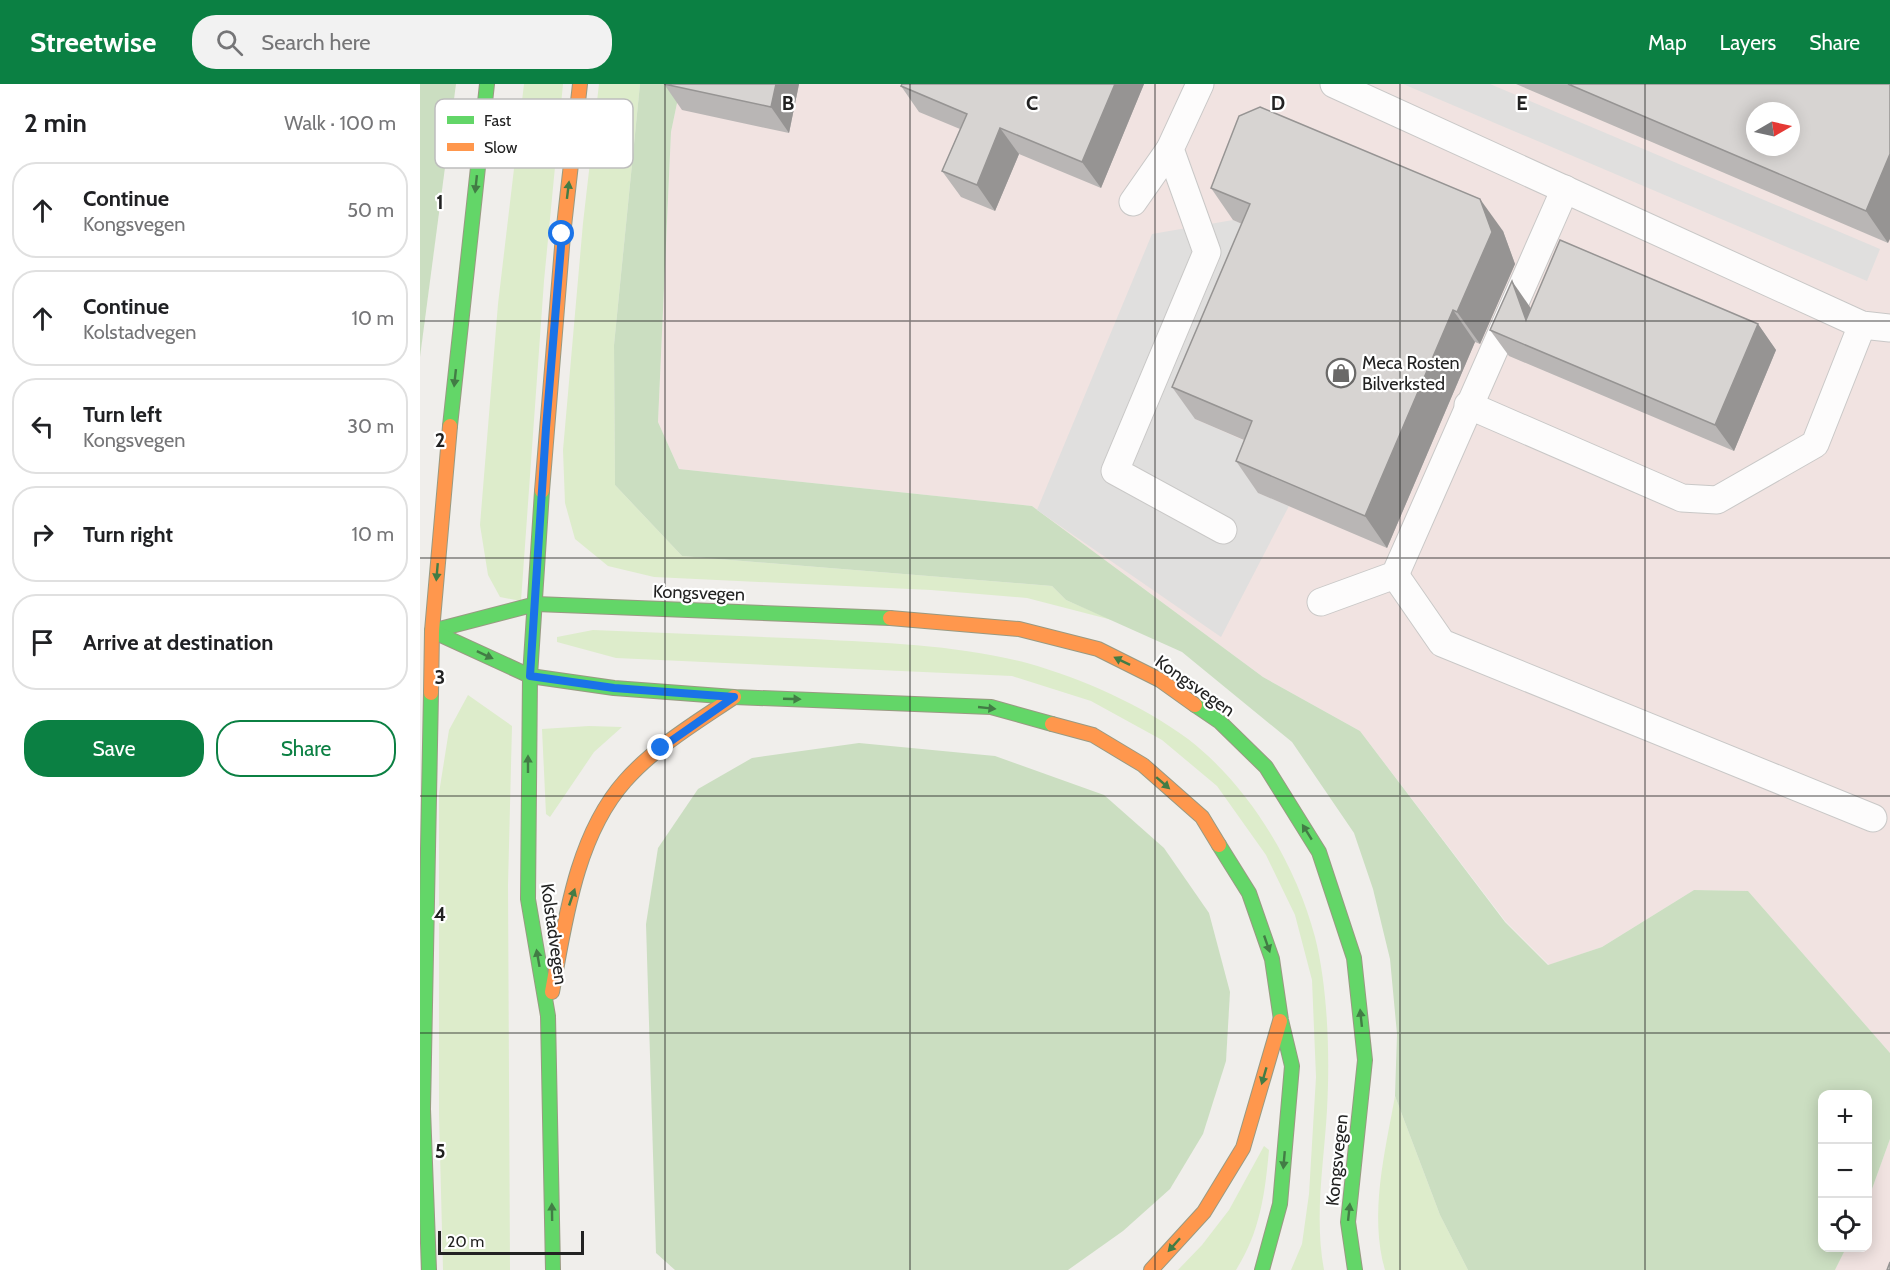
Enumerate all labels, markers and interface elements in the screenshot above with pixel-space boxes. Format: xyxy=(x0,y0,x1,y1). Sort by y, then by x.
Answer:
search box xyxy=(192,15,612,69)
text: Streetwise xyxy=(30,25,156,59)
icon: search xyxy=(213,26,246,59)
text: Search here xyxy=(261,29,371,56)
text: Map xyxy=(1648,30,1687,55)
text: Layers xyxy=(1720,30,1776,55)
text: Share xyxy=(1809,30,1860,55)
text: B xyxy=(782,91,794,115)
text: C xyxy=(1026,91,1038,115)
text: D xyxy=(1271,91,1285,115)
text: E xyxy=(1516,91,1528,115)
legend xyxy=(435,99,633,168)
north arrow xyxy=(1746,102,1800,156)
text: 2 min xyxy=(24,107,87,139)
text: Walk · 100 m xyxy=(284,111,396,135)
text: Fast xyxy=(484,111,512,130)
text: Slow xyxy=(484,138,518,157)
one-way arrow xyxy=(471,174,481,193)
one-way arrow xyxy=(563,180,573,199)
text: Continue xyxy=(83,185,169,212)
text: 1 xyxy=(436,190,444,214)
icon: ahead xyxy=(26,194,59,227)
text: 50 m xyxy=(347,198,394,222)
text: Kongsvegen xyxy=(83,212,185,236)
route start xyxy=(548,220,574,246)
text: Continue xyxy=(83,293,169,320)
icon: ahead xyxy=(26,302,59,335)
text: 10 m xyxy=(351,306,394,330)
text: Kolstadvegen xyxy=(83,320,196,344)
place label: Meca Rosten Bilverksted xyxy=(1362,352,1460,395)
shop icon: Meca Rosten Bilverksted xyxy=(1325,357,1357,389)
one-way arrow xyxy=(450,368,460,387)
text: Turn left xyxy=(83,401,162,428)
icon: left xyxy=(26,410,59,443)
text: 30 m xyxy=(347,414,394,438)
text: Kongsvegen xyxy=(83,428,185,452)
text: 2 xyxy=(435,428,445,452)
icon: right xyxy=(26,518,59,551)
text: Turn right xyxy=(83,521,173,548)
text: 10 m xyxy=(351,522,394,546)
one-way arrow xyxy=(432,562,442,581)
street label: Kongsvegen xyxy=(653,580,745,606)
icon: arrive xyxy=(26,626,59,659)
text: Arrive at destination xyxy=(83,629,273,656)
one-way arrow xyxy=(477,651,494,660)
street label: Kongsvegen xyxy=(1151,651,1239,721)
one-way arrow xyxy=(1113,656,1130,665)
text: 3 xyxy=(435,665,445,689)
one-way arrow xyxy=(783,694,802,704)
one-way arrow xyxy=(977,703,996,713)
button: Save xyxy=(24,720,204,777)
button: Share xyxy=(216,720,396,777)
route end xyxy=(647,734,673,760)
one-way arrow xyxy=(523,754,533,773)
one-way arrow xyxy=(1155,776,1170,789)
one-way arrow xyxy=(1302,824,1313,841)
street label: Kolstadvegen xyxy=(536,882,572,986)
one-way arrow xyxy=(568,888,578,906)
text: 4 xyxy=(434,902,446,926)
one-way arrow xyxy=(1262,935,1272,953)
one-way arrow xyxy=(533,948,542,967)
one-way arrow xyxy=(1356,1009,1366,1028)
one-way arrow xyxy=(1259,1067,1268,1085)
map controls xyxy=(1818,1090,1872,1252)
button: + xyxy=(1818,1090,1872,1144)
street label: Kongsvegen xyxy=(1321,1113,1353,1207)
text: 5 xyxy=(435,1139,445,1163)
button: − xyxy=(1818,1144,1872,1198)
one-way arrow xyxy=(1279,1151,1288,1170)
button: locate xyxy=(1818,1198,1872,1252)
one-way arrow xyxy=(547,1202,556,1221)
one-way arrow xyxy=(1344,1202,1354,1221)
scale bar xyxy=(438,1228,584,1256)
text: 20 m xyxy=(447,1232,484,1251)
one-way arrow xyxy=(1168,1237,1181,1252)

